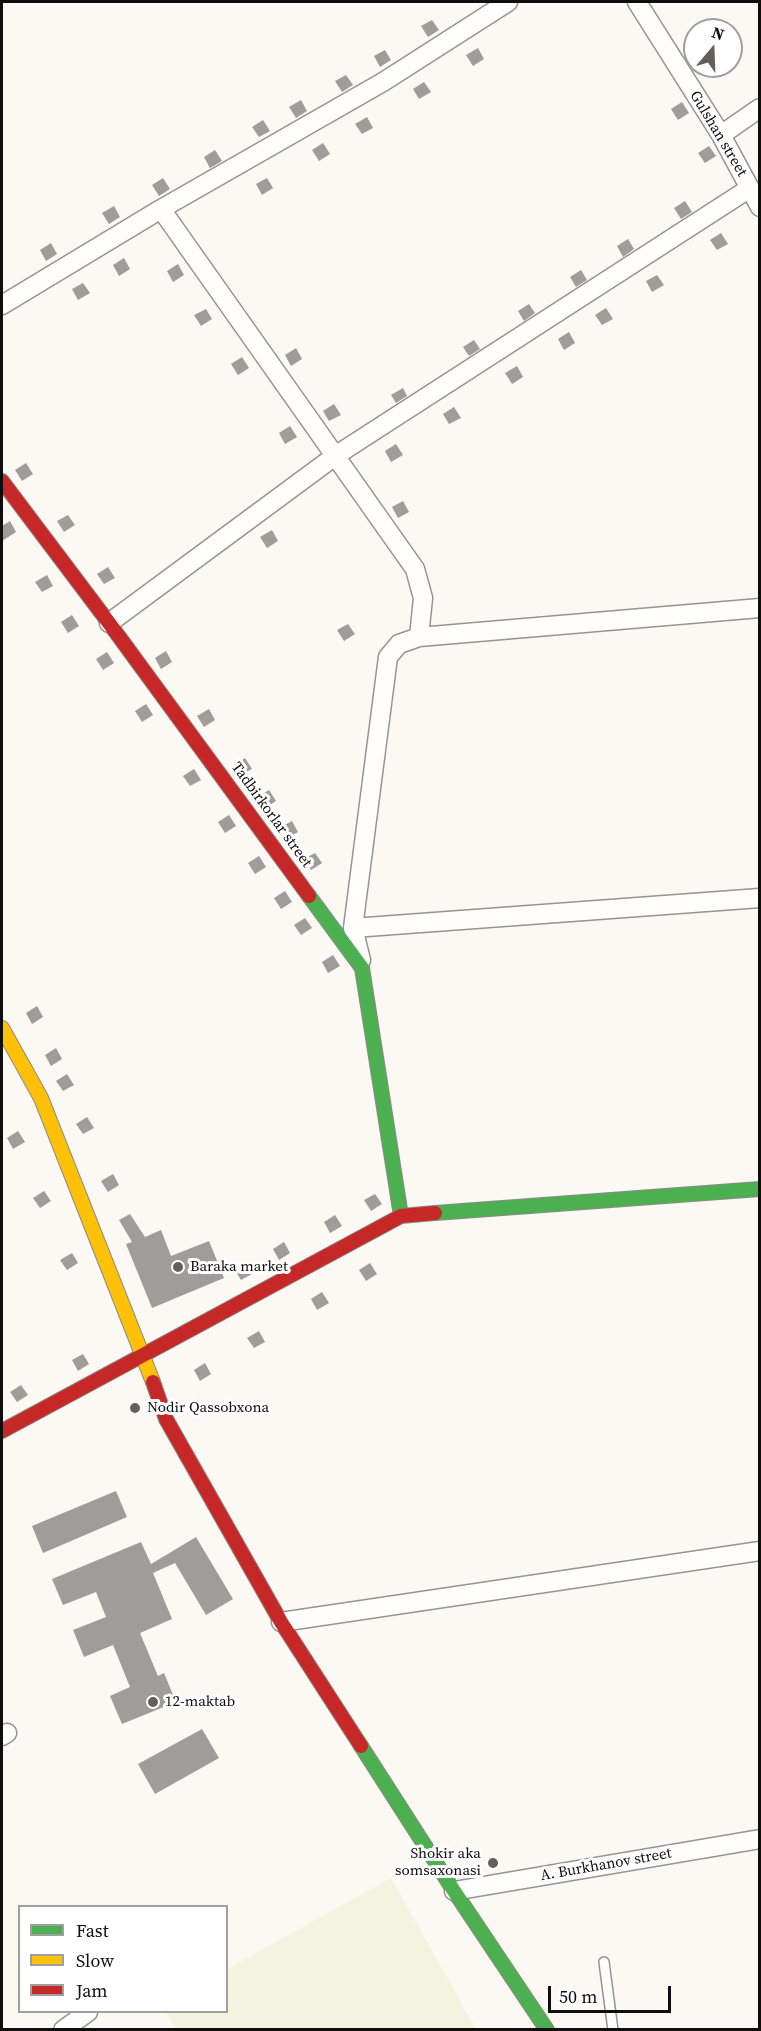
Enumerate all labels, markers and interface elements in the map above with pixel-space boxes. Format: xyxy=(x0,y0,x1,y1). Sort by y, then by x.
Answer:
north arrow xyxy=(683,18,743,78)
text: N xyxy=(709,21,727,45)
street label: Gulshan street xyxy=(685,88,751,180)
street label: Tadbirkorlar street xyxy=(227,759,315,871)
place label: Baraka market xyxy=(190,1258,288,1276)
marker: Baraka market xyxy=(171,1260,185,1274)
place label: Nodir Qassobxona xyxy=(147,1399,269,1417)
marker: Nodir Qassobxona xyxy=(128,1401,142,1415)
place label: 12-maktab xyxy=(165,1693,235,1711)
marker: 12-maktab xyxy=(146,1695,160,1709)
place label: Shokir aka somsaxonasi xyxy=(395,1845,481,1880)
street label: A. Burkhanov street xyxy=(539,1845,673,1885)
marker: Shokir aka somsaxonasi xyxy=(486,1856,500,1870)
legend xyxy=(18,1905,228,2013)
text: Fast xyxy=(76,1918,109,1943)
text: Slow xyxy=(76,1948,114,1973)
scale bar xyxy=(551,1974,674,2012)
text: Jam xyxy=(76,1978,108,2003)
text: 50 m xyxy=(559,1984,597,2009)

